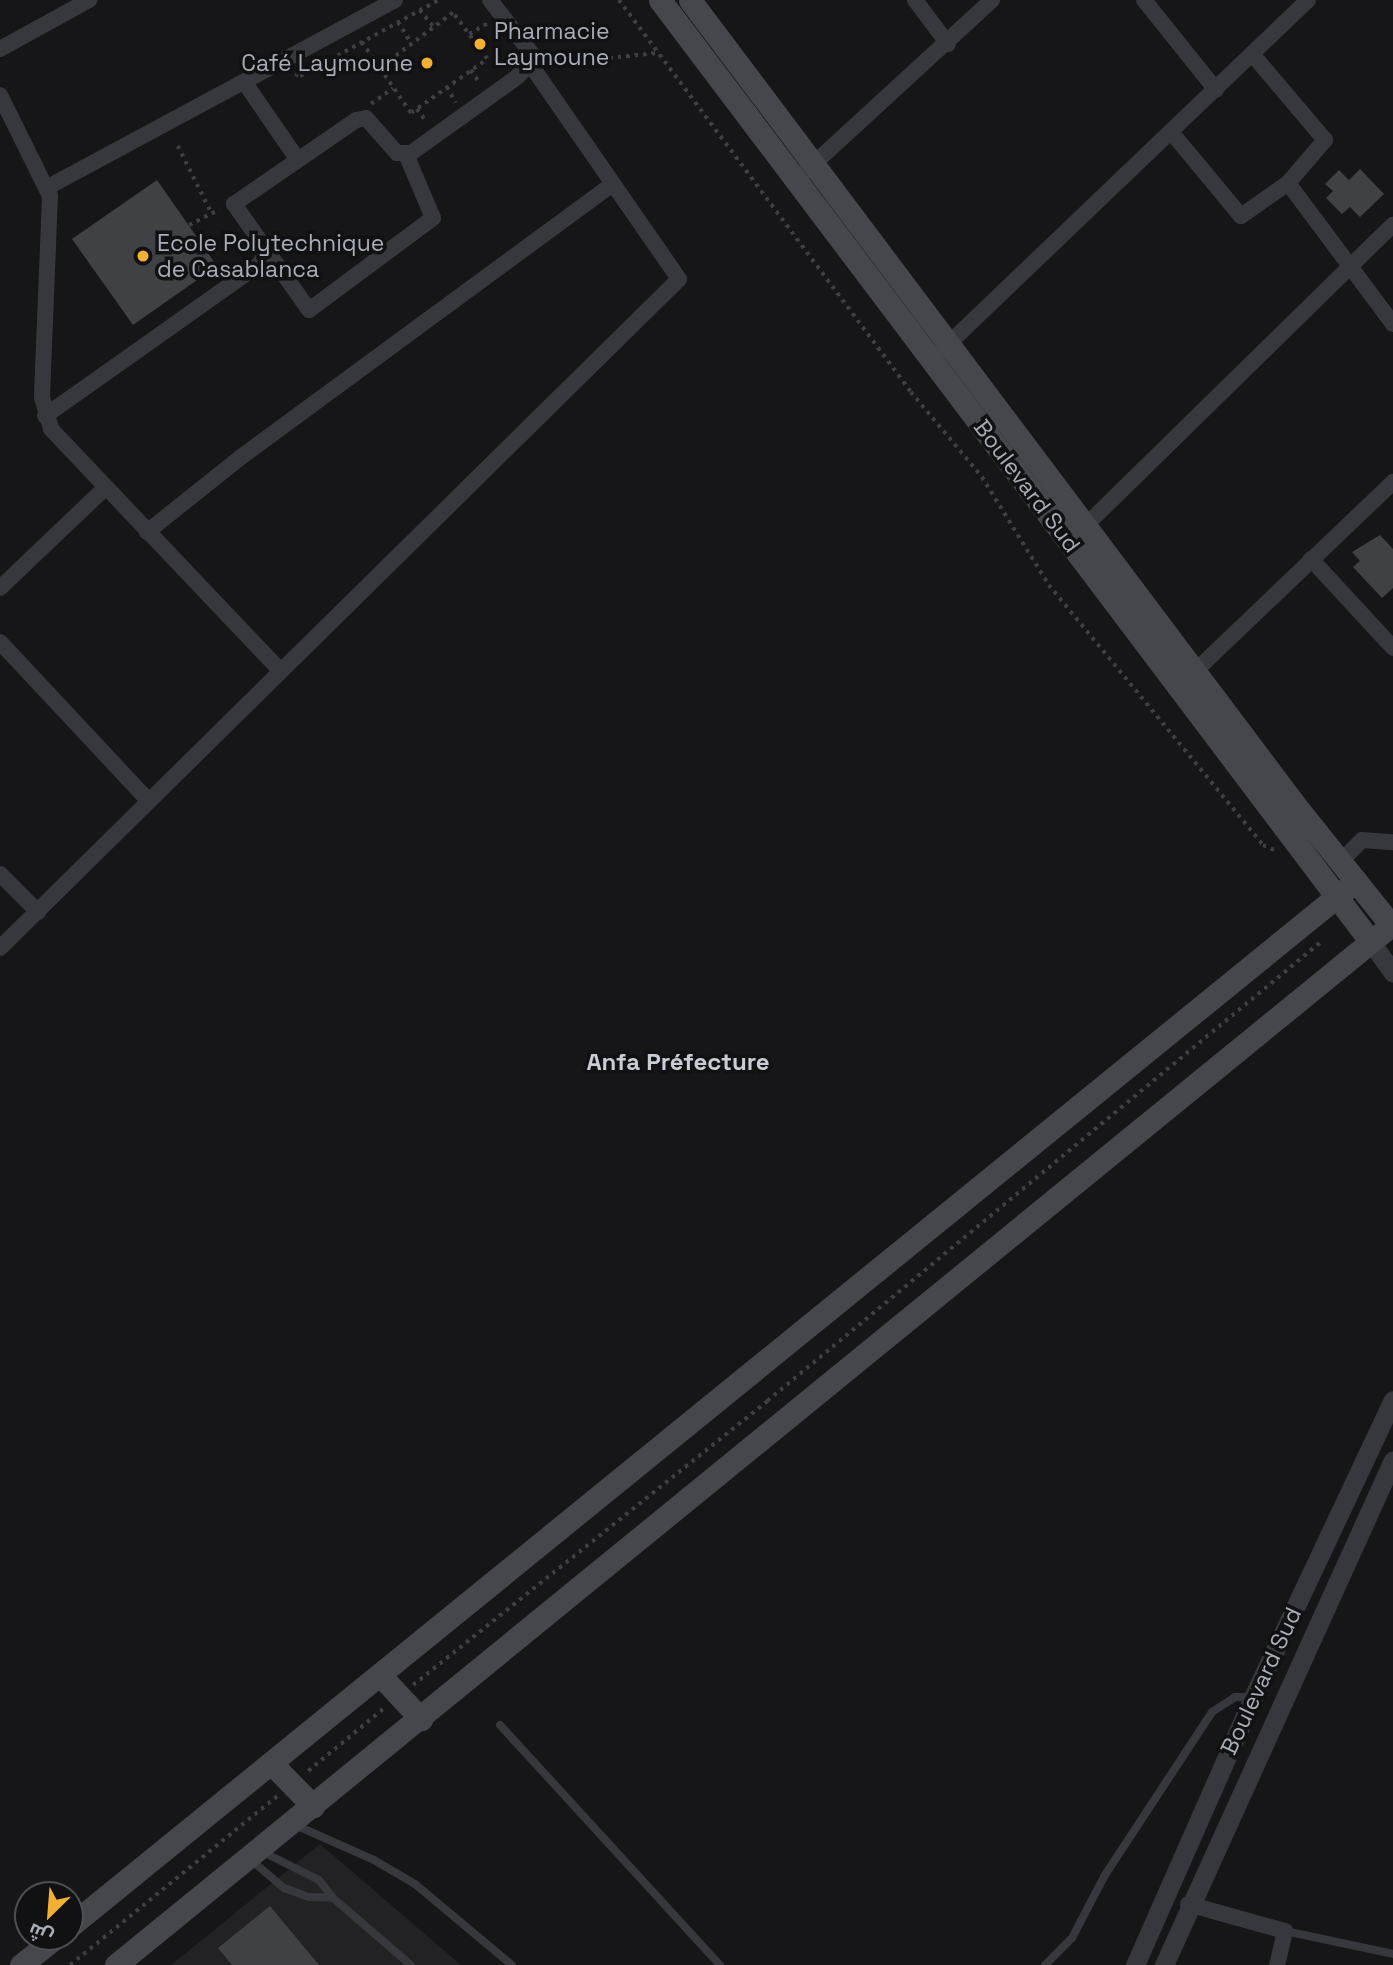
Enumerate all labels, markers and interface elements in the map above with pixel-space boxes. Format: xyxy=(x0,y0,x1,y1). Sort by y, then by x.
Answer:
place label: Pharmacie Laymoune xyxy=(494,17,610,71)
marker: Pharmacie Laymoune xyxy=(472,36,488,52)
place label: Café Laymoune xyxy=(241,49,413,77)
marker: Café Laymoune xyxy=(419,55,435,71)
place label: Ecole Polytechnique de Casablanca xyxy=(157,229,384,283)
marker: Ecole Polytechnique de Casablanca xyxy=(135,248,151,264)
street label: Boulevard Sud xyxy=(968,414,1086,558)
district label: Anfa Préfecture xyxy=(586,1048,770,1076)
street label: Boulevard Sud xyxy=(1215,1603,1307,1759)
north arrow xyxy=(14,1881,84,1951)
text: ش xyxy=(24,1917,57,1950)

